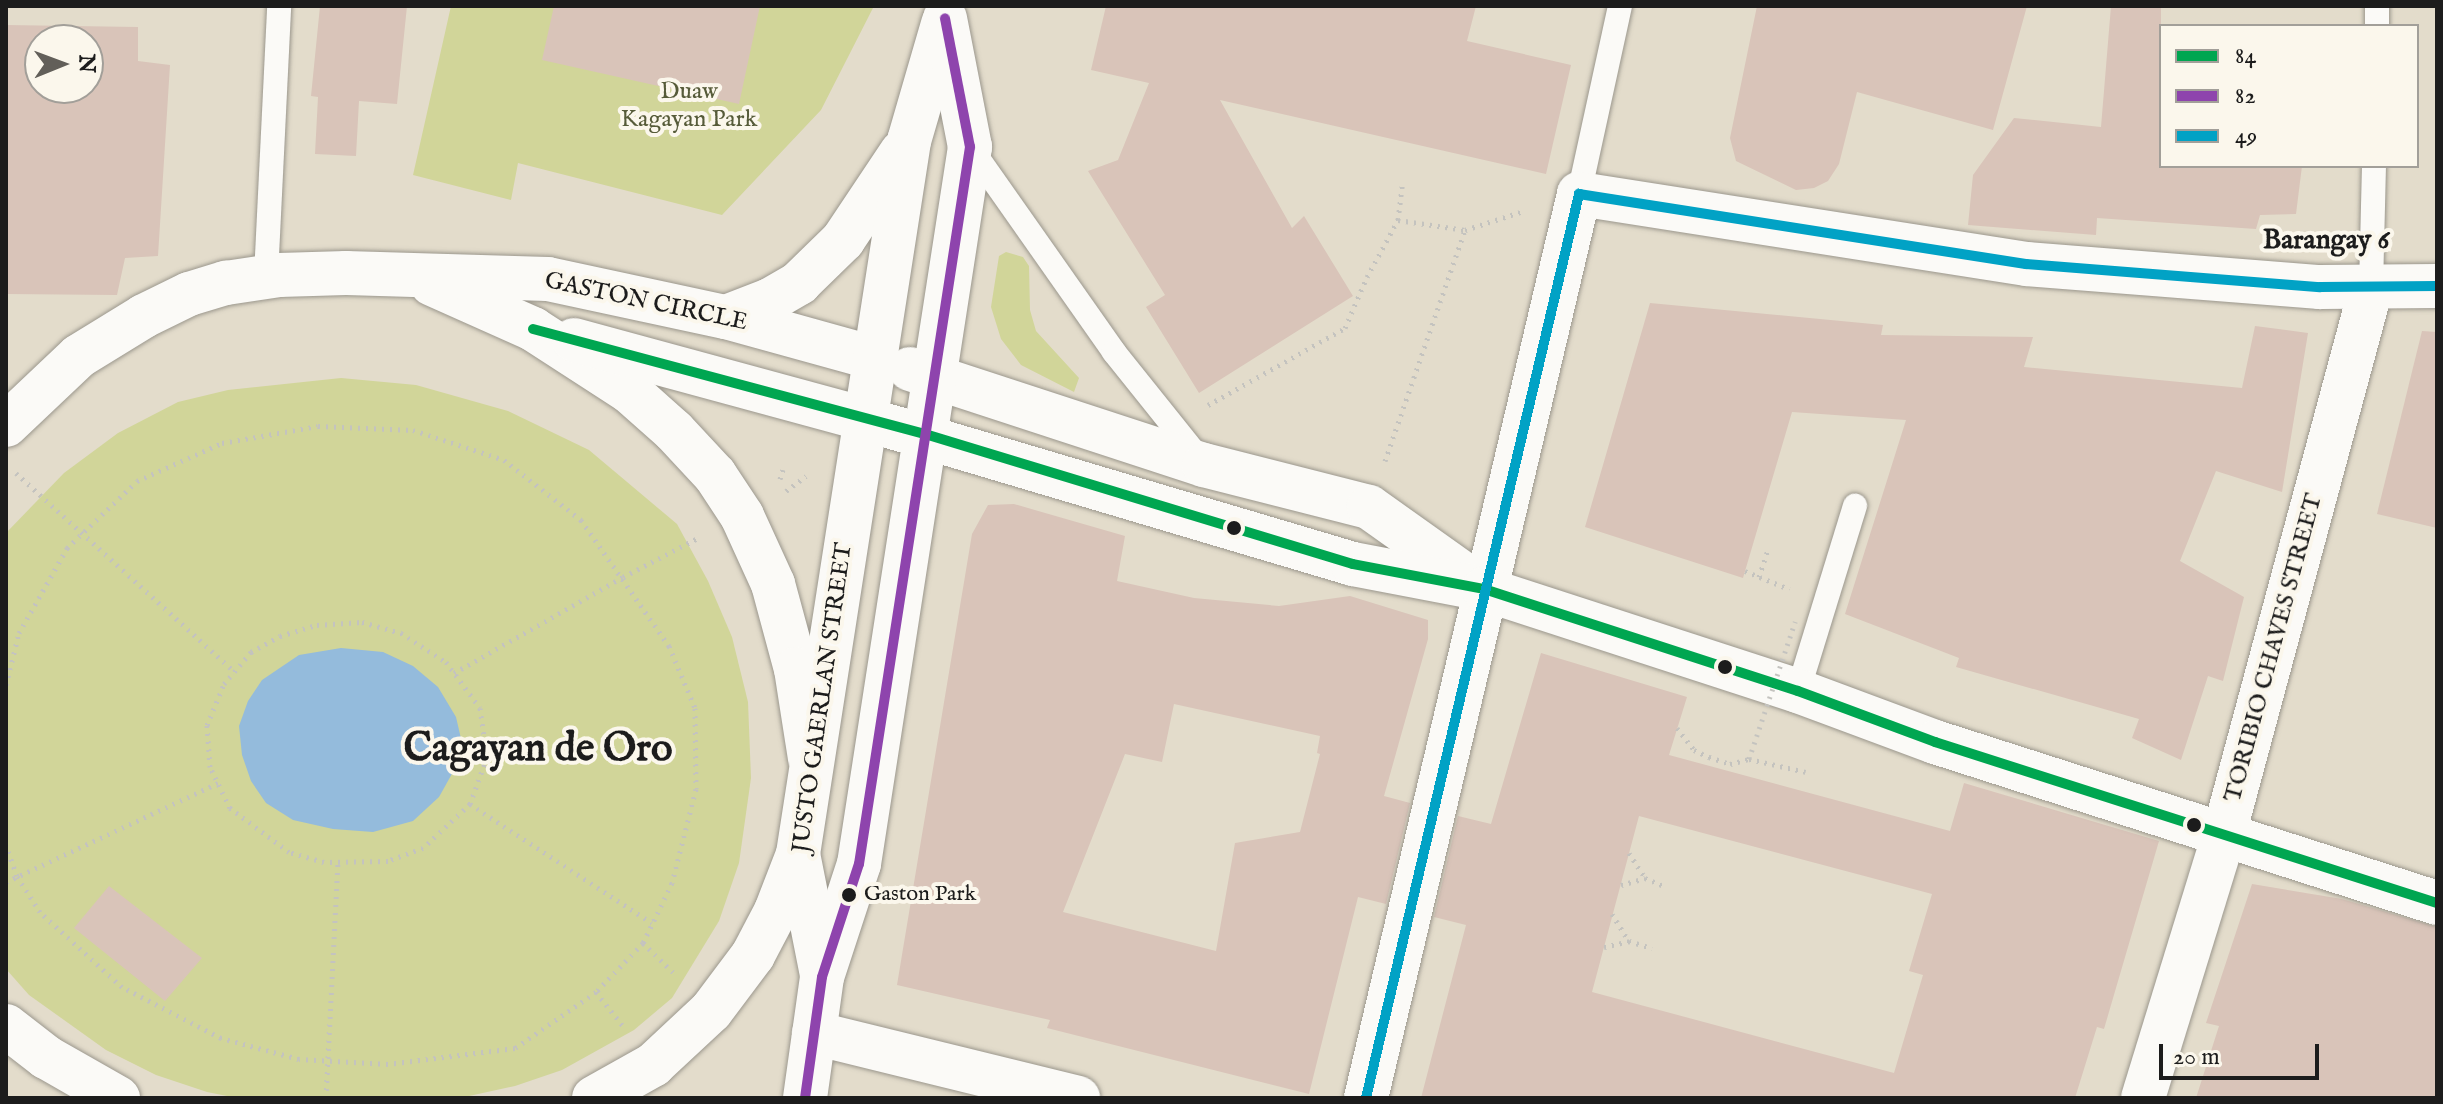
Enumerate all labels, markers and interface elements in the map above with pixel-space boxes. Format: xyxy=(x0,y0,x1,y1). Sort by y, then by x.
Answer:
north arrow xyxy=(24,24,104,104)
legend xyxy=(2159,24,2419,168)
text: 84 xyxy=(2235,41,2256,72)
text: N xyxy=(72,54,100,73)
park label: Duaw Kagayan Park xyxy=(621,78,757,134)
text: 82 xyxy=(2235,81,2256,112)
text: 49 xyxy=(2235,121,2257,152)
district label: Barangay 6 xyxy=(2263,224,2389,258)
street label: GASTON CIRCLE xyxy=(542,266,750,338)
street label: TORIBIO CHAVES STREET xyxy=(2219,491,2329,805)
unlabelled marker xyxy=(1226,520,1242,536)
street label: JUSTO GAERLAN STREET xyxy=(787,541,859,855)
unlabelled marker xyxy=(1717,659,1733,675)
district label: Cagayan de Oro xyxy=(404,726,672,774)
unlabelled marker xyxy=(2186,817,2202,833)
place label: Gaston Park xyxy=(864,882,976,908)
marker: Gaston Park xyxy=(841,887,857,903)
scale bar xyxy=(2163,1028,2323,1078)
text: 20 m xyxy=(2173,1042,2220,1073)

